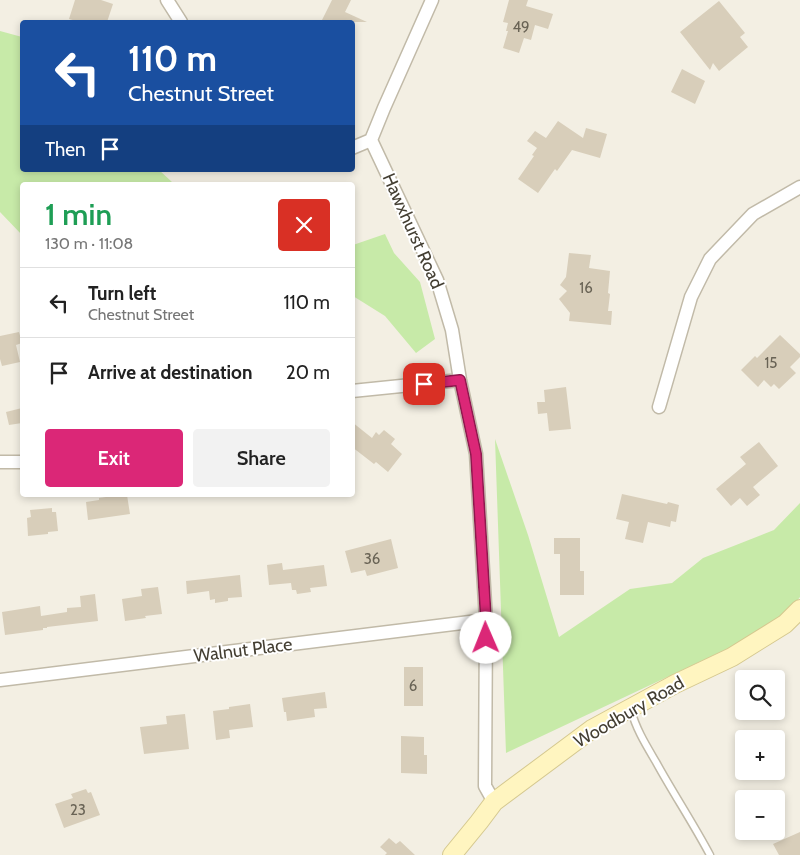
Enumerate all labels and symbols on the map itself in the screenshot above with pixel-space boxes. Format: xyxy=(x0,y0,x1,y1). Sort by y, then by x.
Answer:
house number: 49 xyxy=(512,18,530,36)
street label: Hawxhurst Road xyxy=(378,170,448,292)
house number: 16 xyxy=(579,279,593,297)
house number: 15 xyxy=(764,354,778,372)
pin xyxy=(403,363,445,405)
house number: 36 xyxy=(364,550,380,568)
position arrow xyxy=(459,611,511,663)
street label: Walnut Place xyxy=(192,633,294,667)
street label: Woodbury Road xyxy=(570,672,688,752)
house number: 6 xyxy=(409,677,417,695)
house number: 23 xyxy=(70,801,86,819)

